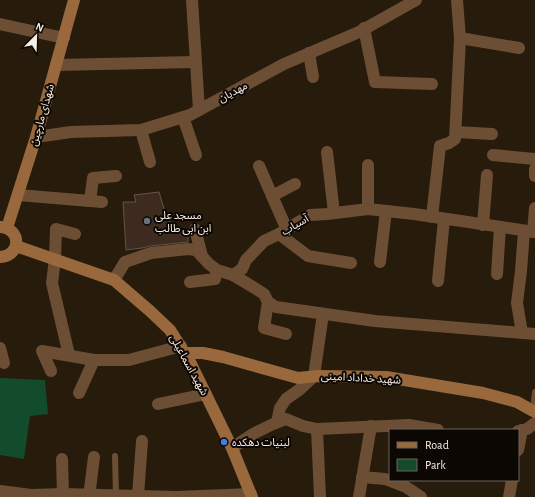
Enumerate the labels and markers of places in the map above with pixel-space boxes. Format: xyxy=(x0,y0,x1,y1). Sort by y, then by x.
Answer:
place label: مسجد علی ابن ابی طالب xyxy=(155,210,211,235)
marker: مسجد علی ابن ابی طالب xyxy=(142,216,152,226)
marker: لبنیات دهکده xyxy=(219,437,229,447)
place label: لبنیات دهکده xyxy=(232,437,290,449)

